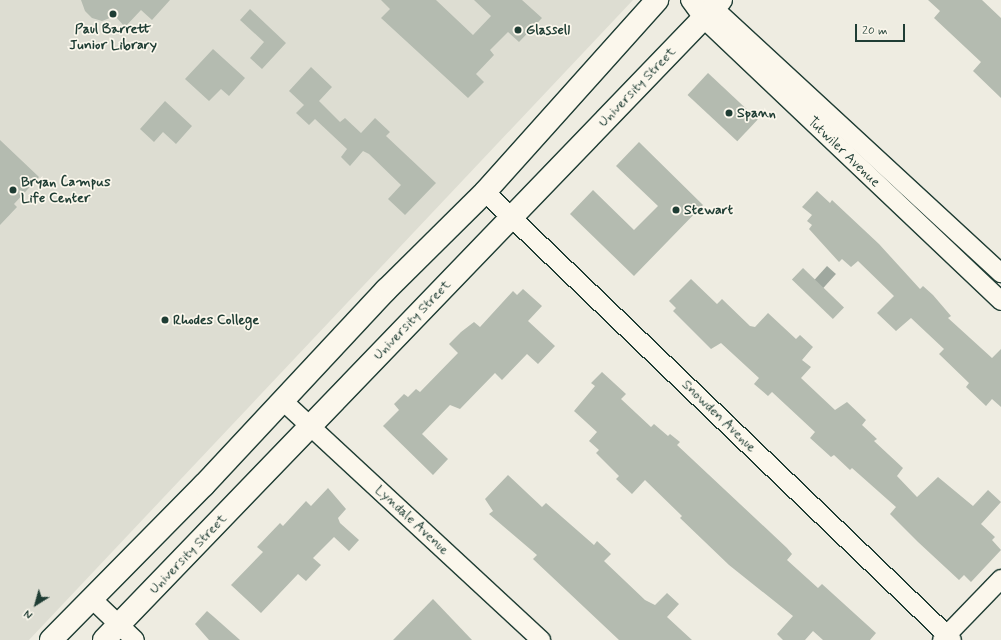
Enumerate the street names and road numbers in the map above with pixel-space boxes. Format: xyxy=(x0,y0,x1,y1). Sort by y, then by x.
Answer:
street label: University Street xyxy=(595,44,679,130)
street label: Tutwiler Avenue xyxy=(804,113,884,191)
street label: University Street xyxy=(370,277,454,363)
street label: Snowden Avenue xyxy=(677,375,761,457)
street label: Lyndale Avenue xyxy=(371,481,453,559)
street label: University Street xyxy=(146,511,230,597)

